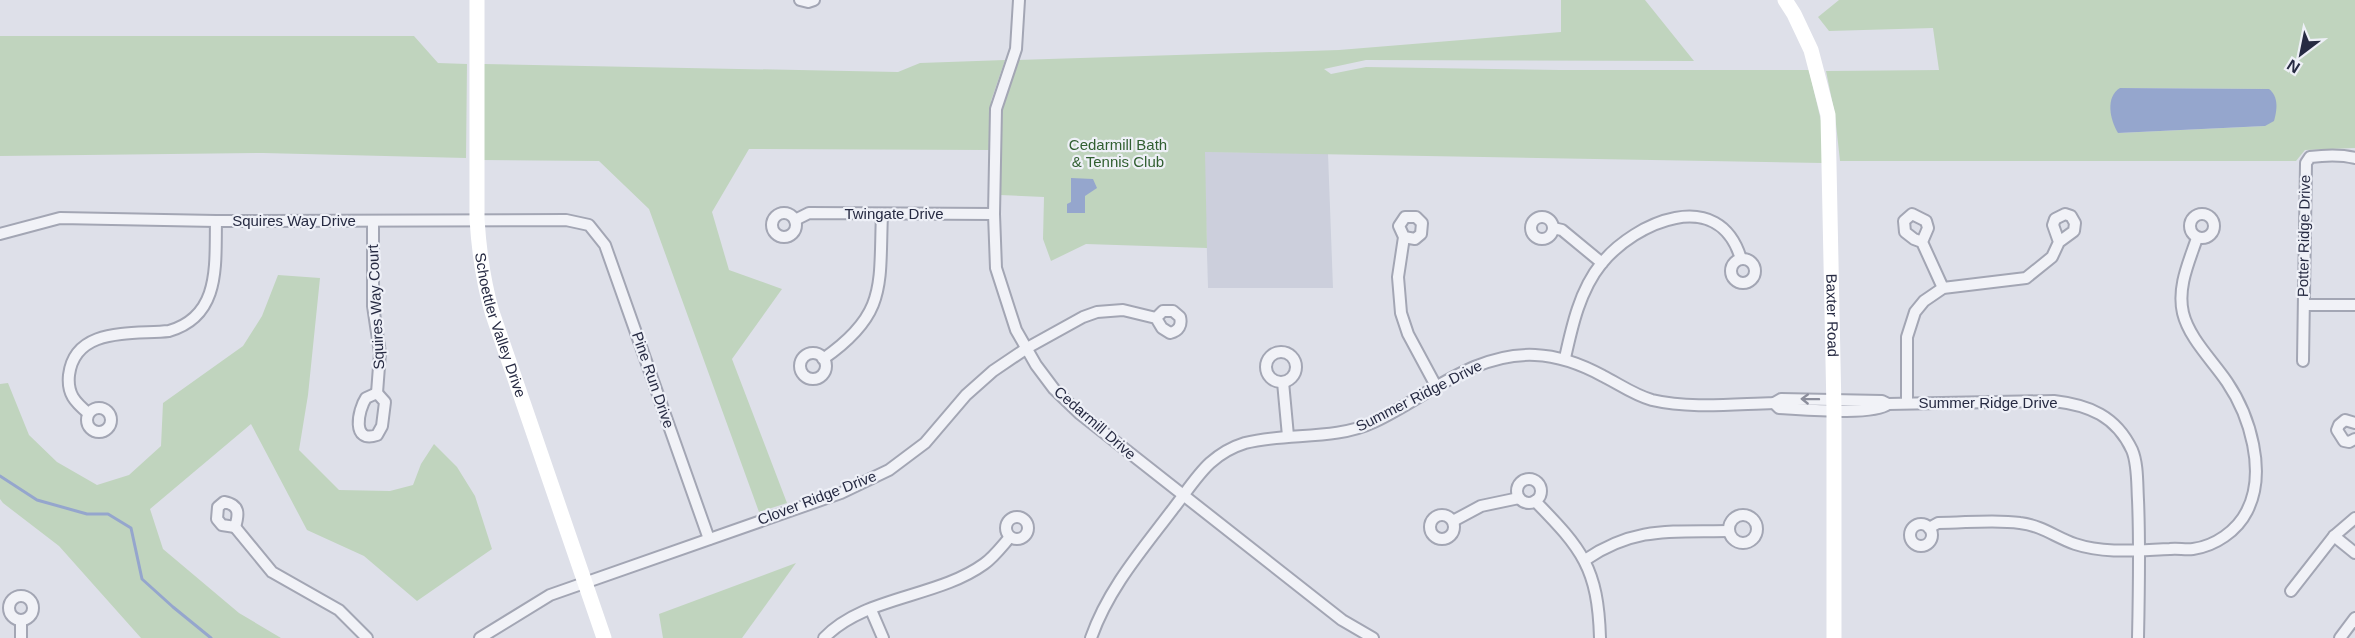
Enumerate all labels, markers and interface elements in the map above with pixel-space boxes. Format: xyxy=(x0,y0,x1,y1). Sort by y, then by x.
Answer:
north arrow xyxy=(2271,24,2331,84)
text: N xyxy=(2284,56,2303,77)
park label: Cedarmill Bath & Tennis Club xyxy=(1069,136,1167,170)
street label: Potter Ridge Drive xyxy=(2294,175,2313,297)
street label: Twingate Drive xyxy=(844,205,944,222)
street label: Squires Way Drive xyxy=(232,212,356,229)
street label: Squires Way Court xyxy=(364,243,387,370)
street label: Schoettler Valley Drive xyxy=(472,251,530,400)
street label: Baxter Road xyxy=(1823,273,1842,357)
street label: Pine Run Drive xyxy=(629,329,678,430)
street label: Summer Ridge Drive xyxy=(1353,356,1485,435)
street label: Cedarmill Drive xyxy=(1051,383,1140,463)
one-way arrow xyxy=(1800,393,1820,405)
street label: Summer Ridge Drive xyxy=(1918,394,2058,411)
street label: Clover Ridge Drive xyxy=(755,467,879,528)

